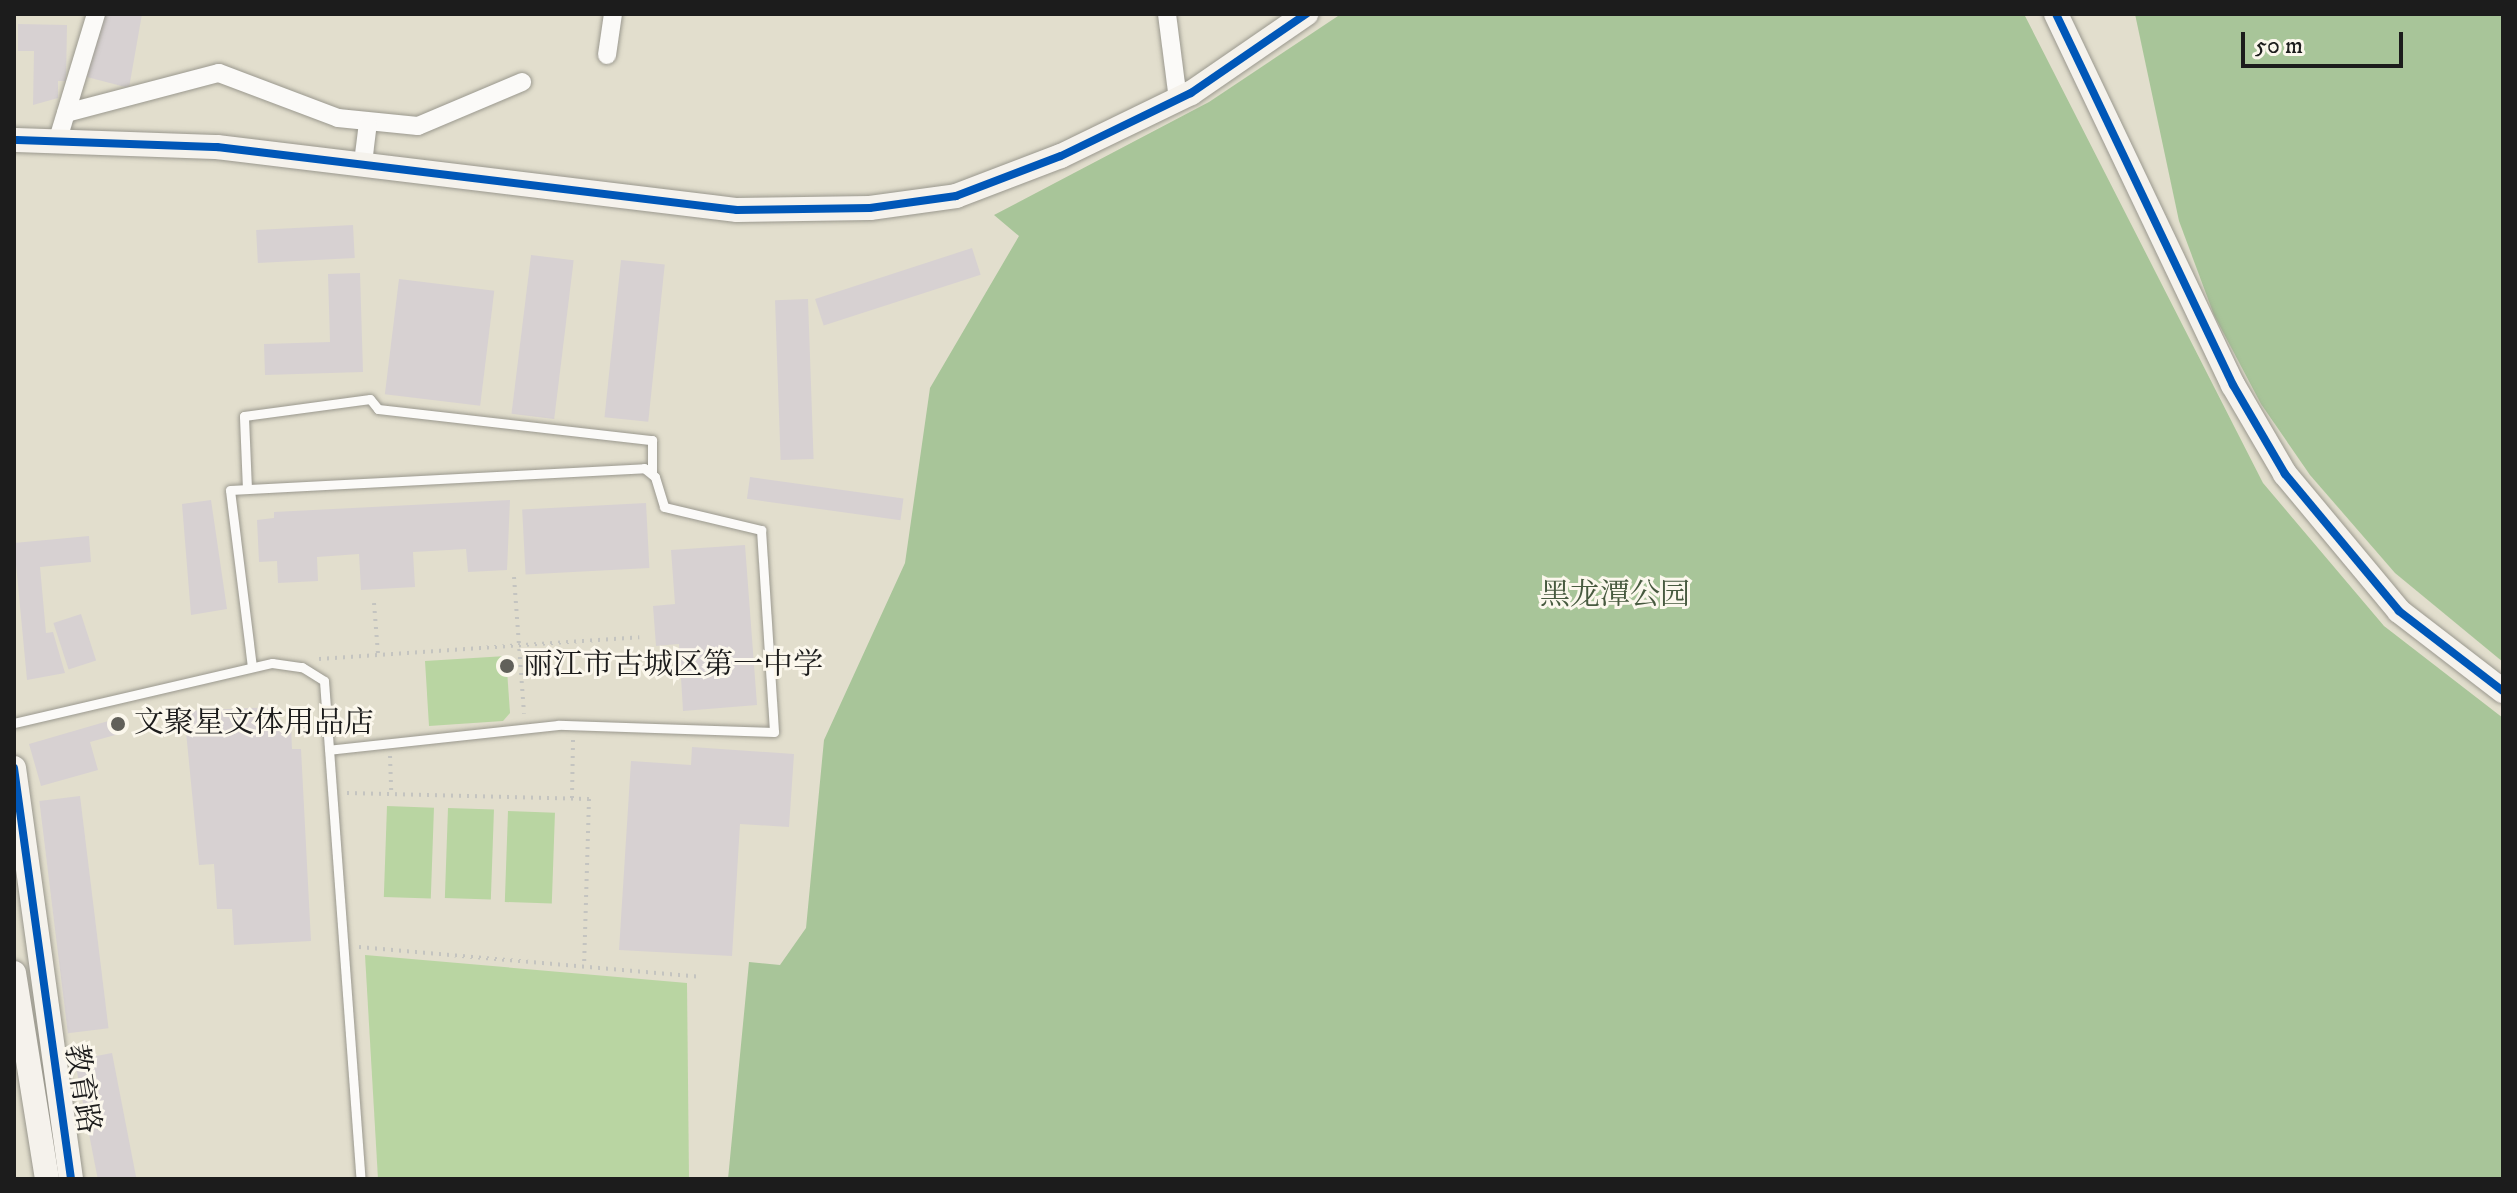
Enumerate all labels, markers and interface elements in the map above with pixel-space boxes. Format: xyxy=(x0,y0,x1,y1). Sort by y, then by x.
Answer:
scale bar xyxy=(2245,16,2407,66)
text: 50 m xyxy=(2255,31,2303,61)
park label: 黑龙潭公园 xyxy=(1540,578,1690,614)
place label: 丽江市古城区第一中学 xyxy=(523,648,823,684)
marker: 丽江市古城区第一中学 xyxy=(498,657,516,675)
place label: 文聚星文体用品店 xyxy=(134,706,374,742)
marker: 文聚星文体用品店 xyxy=(109,715,127,733)
street label: 教育路 xyxy=(56,1042,106,1136)

